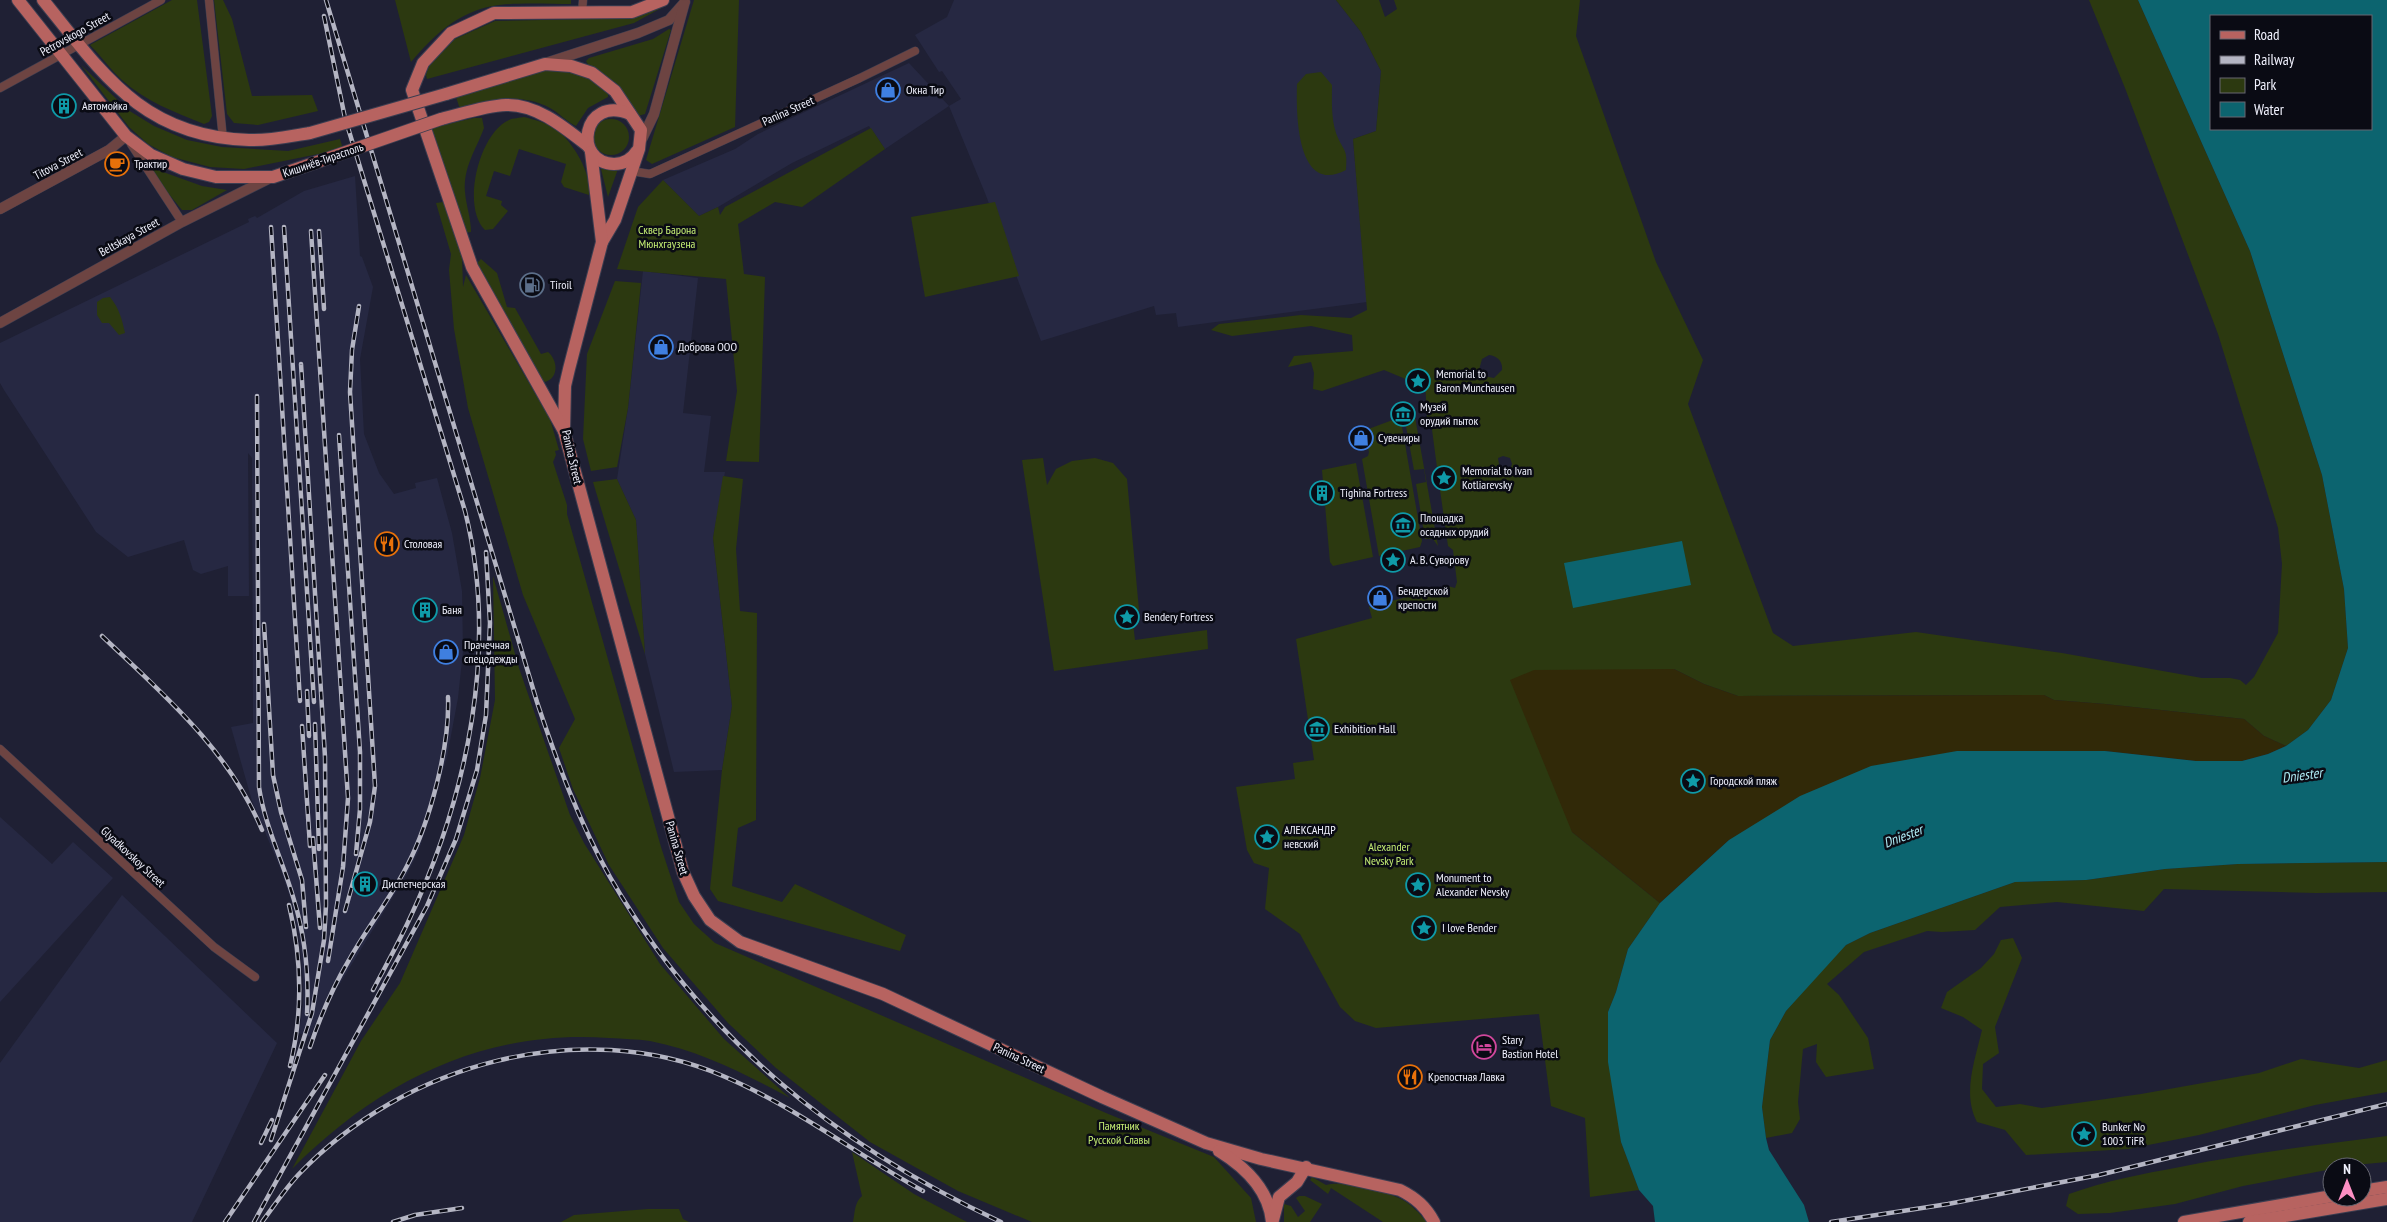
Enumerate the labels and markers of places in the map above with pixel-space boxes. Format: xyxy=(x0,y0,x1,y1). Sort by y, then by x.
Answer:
shop icon: Окна Тир xyxy=(875,77,901,103)
place label: Окна Тир xyxy=(906,82,944,97)
building icon: Автомойка xyxy=(51,93,77,119)
place label: Автомойка xyxy=(82,98,128,113)
cafe icon: Трактир xyxy=(104,151,130,177)
place label: Трактир xyxy=(134,156,167,171)
fuel station icon: Tiroil xyxy=(519,272,545,298)
place label: Tiroil xyxy=(550,277,572,292)
shop icon: Доброва ООО xyxy=(648,334,674,360)
place label: Доброва ООО xyxy=(678,339,737,354)
place label: Memorial to Baron Munchausen xyxy=(1436,366,1515,395)
place icon: Memorial to Baron Munchausen xyxy=(1405,368,1431,394)
place label: Музей орудий пыток xyxy=(1420,399,1478,428)
museum icon: Музей орудий пыток xyxy=(1390,401,1416,427)
shop icon: Сувениры xyxy=(1348,425,1374,451)
place label: Сувениры xyxy=(1378,430,1420,445)
place label: Memorial to Ivan Kotliarevsky xyxy=(1462,463,1532,492)
place icon: Memorial to Ivan Kotliarevsky xyxy=(1431,465,1457,491)
building icon: Tighina Fortress xyxy=(1309,480,1335,506)
place label: Tighina Fortress xyxy=(1340,485,1407,500)
place label: Площадка осадных орудий xyxy=(1420,510,1489,539)
museum icon: Площадка осадных орудий xyxy=(1390,512,1416,538)
restaurant icon: Столовая xyxy=(374,531,400,557)
place label: Столовая xyxy=(404,536,442,551)
place icon: А. В. Суворову xyxy=(1380,547,1406,573)
place label: А. В. Суворову xyxy=(1410,552,1470,567)
place label: Бендерской крепости xyxy=(1398,583,1448,612)
shop icon: Бендерской крепости xyxy=(1367,585,1393,611)
building icon: Баня xyxy=(412,597,438,623)
place label: Баня xyxy=(442,602,462,617)
place icon: Bendery Fortress xyxy=(1114,604,1140,630)
place label: Bendery Fortress xyxy=(1144,609,1213,624)
place label: Прачечная спецодежды xyxy=(464,637,517,666)
shop icon: Прачечная спецодежды xyxy=(433,639,459,665)
museum icon: Exhibition Hall xyxy=(1304,716,1330,742)
place label: Exhibition Hall xyxy=(1334,721,1396,736)
place icon: Городской пляж xyxy=(1680,768,1706,794)
place label: Городской пляж xyxy=(1710,773,1778,788)
place label: АЛЕКСАНДР невский xyxy=(1284,822,1336,851)
place icon: АЛЕКСАНДР невский xyxy=(1254,824,1280,850)
place label: Monument to Alexander Nevsky xyxy=(1436,870,1510,899)
building icon: Диспетчерская xyxy=(352,871,378,897)
place icon: Monument to Alexander Nevsky xyxy=(1405,872,1431,898)
place label: Диспетчерская xyxy=(382,876,446,891)
place icon: I love Bender xyxy=(1411,915,1437,941)
place label: I love Bender xyxy=(1442,920,1497,935)
place label: Stary Bastion Hotel xyxy=(1502,1032,1558,1061)
hotel icon: Stary Bastion Hotel xyxy=(1471,1034,1497,1060)
restaurant icon: Крепостная Лавка xyxy=(1397,1064,1423,1090)
place label: Крепостная Лавка xyxy=(1428,1069,1505,1084)
place label: Bunker No 1003 TiFR xyxy=(2102,1119,2145,1148)
place icon: Bunker No 1003 TiFR xyxy=(2071,1121,2097,1147)

